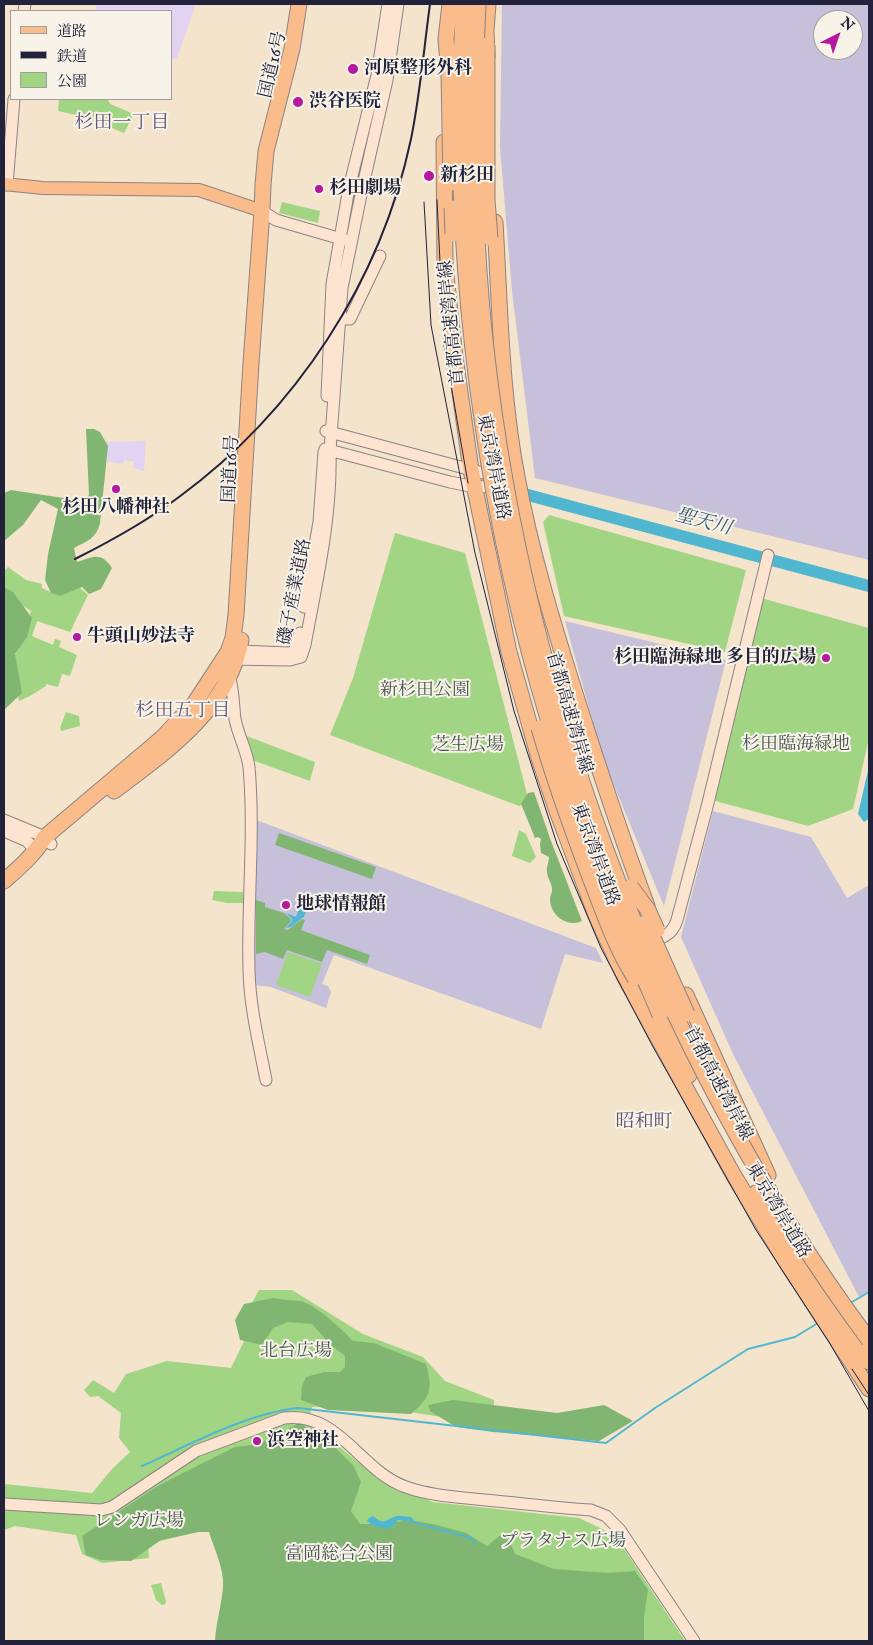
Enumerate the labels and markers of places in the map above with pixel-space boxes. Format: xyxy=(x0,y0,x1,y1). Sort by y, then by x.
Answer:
place label: 河原整形外科 xyxy=(364,58,472,80)
marker: 河原整形外科 xyxy=(346,62,360,76)
place label: 渋谷医院 xyxy=(309,91,381,113)
marker: 渋谷医院 xyxy=(291,95,305,109)
place label: 新杉田 xyxy=(440,165,494,187)
marker: 新杉田 xyxy=(422,169,436,183)
place label: 杉田劇場 xyxy=(329,178,401,200)
marker: 杉田劇場 xyxy=(313,183,325,195)
marker: 杉田八幡神社 xyxy=(110,483,122,495)
place label: 杉田八幡神社 xyxy=(62,497,170,519)
place label: 牛頭山妙法寺 xyxy=(87,626,195,648)
marker: 牛頭山妙法寺 xyxy=(71,631,83,643)
place label: 杉田臨海緑地 多目的広場 xyxy=(614,647,816,669)
marker: 杉田臨海緑地 多目的広場 xyxy=(820,652,832,664)
place label: 地球情報館 xyxy=(296,894,386,916)
marker: 地球情報館 xyxy=(280,899,292,911)
place label: 浜空神社 xyxy=(267,1430,339,1452)
marker: 浜空神社 xyxy=(251,1435,263,1447)

